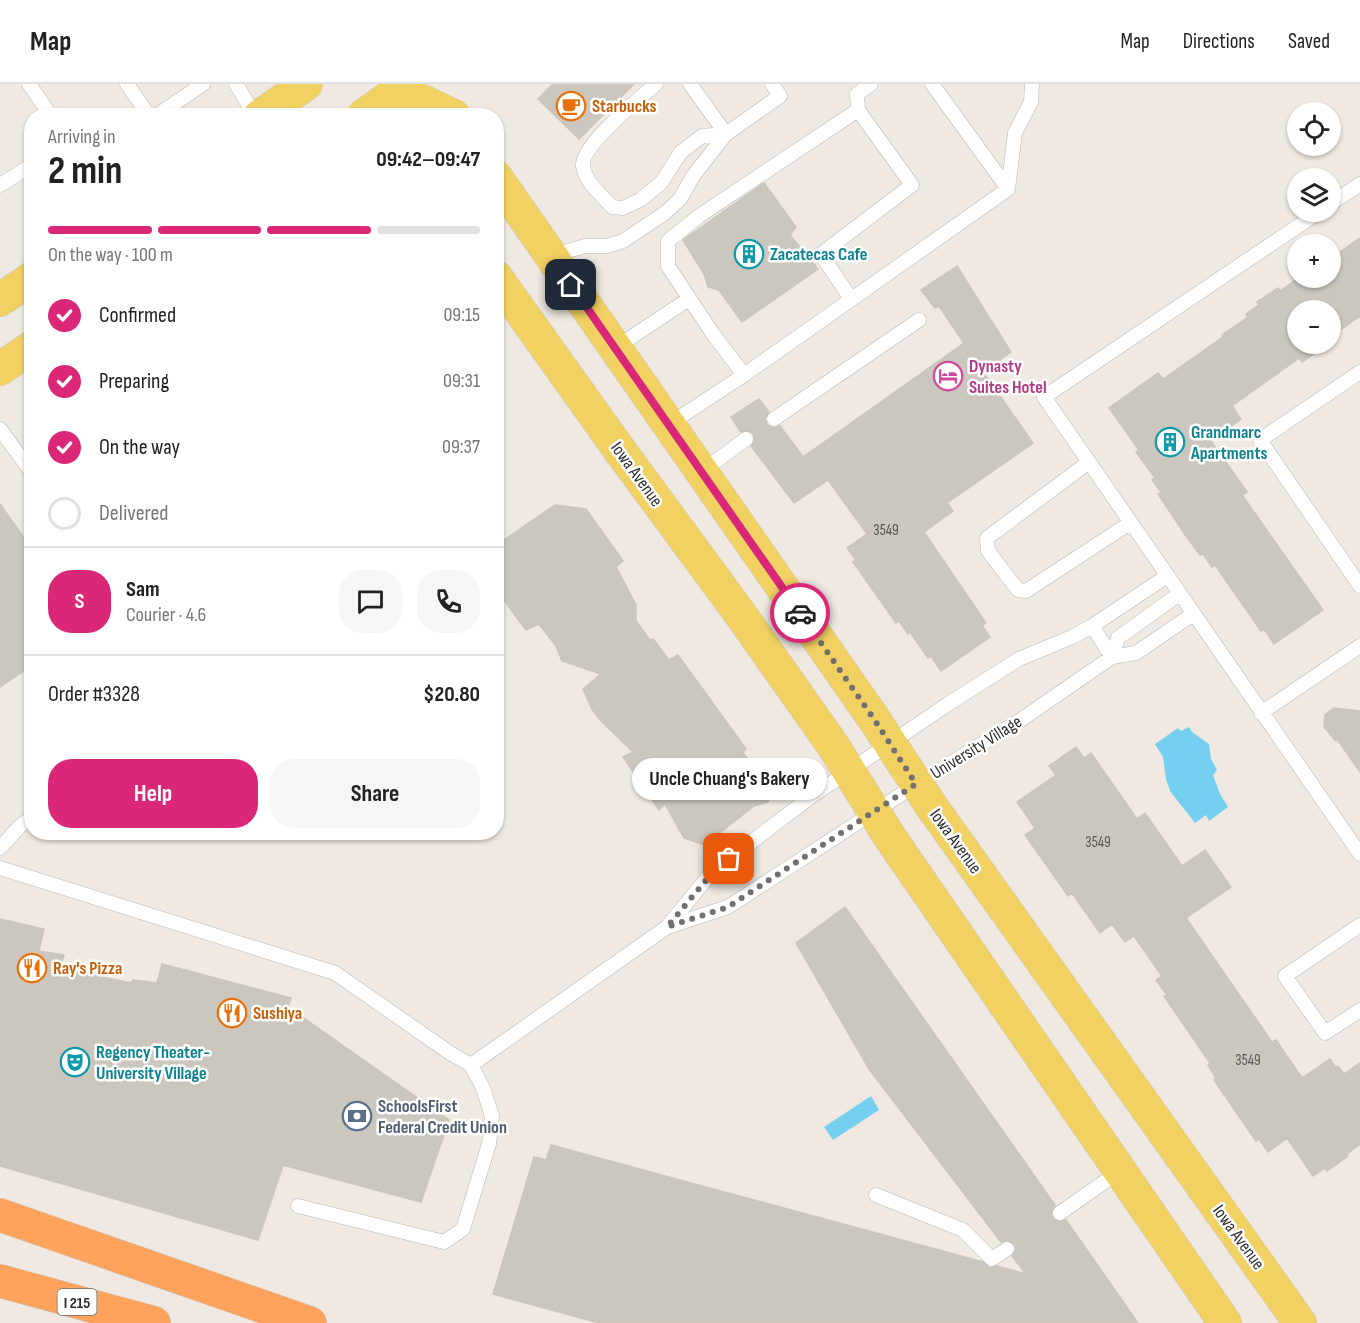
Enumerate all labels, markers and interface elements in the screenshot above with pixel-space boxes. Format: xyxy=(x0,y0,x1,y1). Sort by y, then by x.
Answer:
text: Map xyxy=(30,25,71,58)
text: Map xyxy=(1120,29,1150,54)
text: Directions xyxy=(1183,29,1255,54)
text: Saved xyxy=(1288,29,1330,54)
cafe icon: Starbucks xyxy=(555,90,587,122)
place label: Starbucks xyxy=(592,96,657,117)
map controls xyxy=(1287,102,1341,354)
button: locate xyxy=(1287,102,1341,156)
text: Arriving in xyxy=(48,125,116,149)
text: 09:42–09:47 xyxy=(376,146,480,173)
text: 2 min xyxy=(48,148,122,195)
button: layers xyxy=(1287,168,1341,222)
button: + xyxy=(1287,234,1341,288)
building icon: Zacatecas Cafe xyxy=(733,238,765,270)
text: On the way · 100 m xyxy=(48,243,173,267)
place label: Zacatecas Cafe xyxy=(770,244,868,265)
pin xyxy=(545,259,596,310)
icon: home xyxy=(554,268,587,301)
icon: check xyxy=(48,299,81,332)
button: − xyxy=(1287,300,1341,354)
text: Confirmed xyxy=(99,302,176,329)
text: 09:15 xyxy=(443,303,480,327)
place label: Dynasty Suites Hotel xyxy=(969,356,1047,398)
hotel icon: Dynasty Suites Hotel xyxy=(932,360,964,392)
icon: check xyxy=(48,365,81,398)
text: Preparing xyxy=(99,368,169,395)
text: 09:31 xyxy=(443,369,480,393)
place label: Grandmarc Apartments xyxy=(1190,422,1267,464)
building icon: Grandmarc Apartments xyxy=(1154,426,1186,458)
icon: check xyxy=(48,431,81,464)
text: On the way xyxy=(99,434,180,461)
text: 09:37 xyxy=(442,435,480,459)
street label: Iowa Avenue xyxy=(606,438,667,511)
text: Delivered xyxy=(99,500,168,527)
house number: 3549 xyxy=(873,521,899,540)
button: chat xyxy=(339,570,402,633)
button: phone xyxy=(417,570,480,633)
text: Sam xyxy=(126,576,160,603)
courier xyxy=(770,583,830,643)
text: S xyxy=(75,588,84,615)
icon: car xyxy=(784,597,817,630)
text: Courier · 4.6 xyxy=(126,603,206,627)
text: Order #3328 xyxy=(48,681,140,708)
text: $20.80 xyxy=(423,681,480,708)
street label: University Village xyxy=(927,711,1026,784)
callout: Uncle Chuang's Bakery xyxy=(632,757,826,799)
button: Help xyxy=(48,759,258,828)
button: Share xyxy=(270,759,480,828)
text: Uncle Chuang's Bakery xyxy=(649,767,810,791)
street label: Iowa Avenue xyxy=(925,805,986,878)
pin xyxy=(703,833,754,884)
house number: 3549 xyxy=(1085,833,1111,852)
icon: bag xyxy=(712,842,745,875)
restaurant icon: Ray's Pizza xyxy=(16,952,48,984)
place label: Ray's Pizza xyxy=(53,958,122,979)
restaurant icon: Sushiya xyxy=(216,997,248,1029)
place label: Sushiya xyxy=(253,1003,302,1024)
place label: Regency Theater- University Village xyxy=(96,1042,210,1084)
theatre icon: Regency Theater- University Village xyxy=(59,1046,91,1078)
house number: 3549 xyxy=(1235,1051,1261,1070)
place label: SchoolsFirst Federal Credit Union xyxy=(378,1096,507,1138)
bank icon: SchoolsFirst Federal Credit Union xyxy=(341,1100,373,1132)
street label: Iowa Avenue xyxy=(1208,1201,1269,1274)
road number: I 215 xyxy=(58,1289,97,1315)

